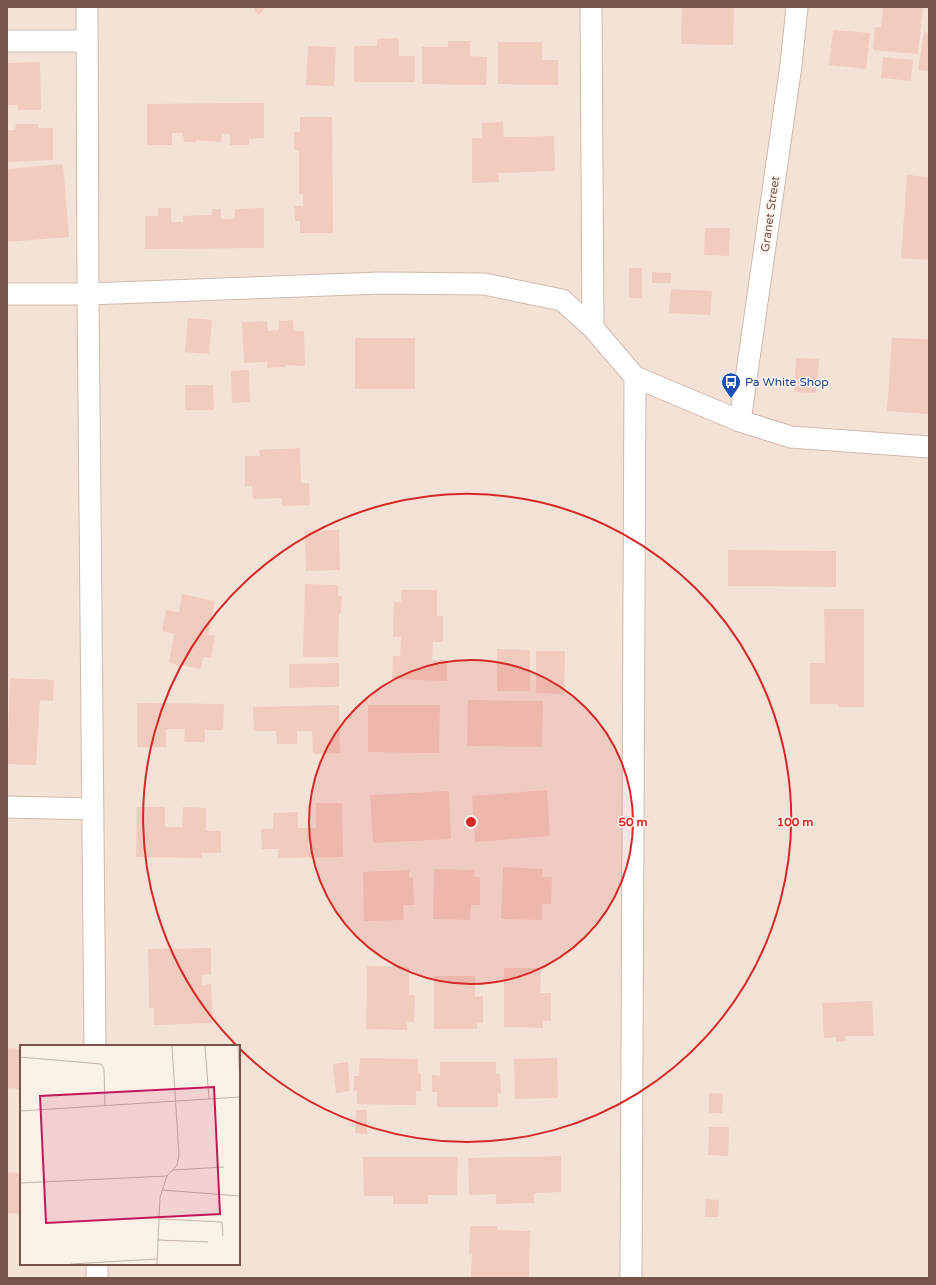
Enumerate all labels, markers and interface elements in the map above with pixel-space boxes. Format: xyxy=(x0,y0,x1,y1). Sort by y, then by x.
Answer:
street label: Granet Street xyxy=(758,175,782,253)
bus stop icon: Pa White Shop xyxy=(720,371,742,399)
place label: Pa White Shop xyxy=(745,375,829,389)
centre of rings xyxy=(464,815,478,829)
text: 50 m xyxy=(618,815,648,829)
text: 100 m xyxy=(777,815,813,829)
inset map xyxy=(20,1045,240,1265)

